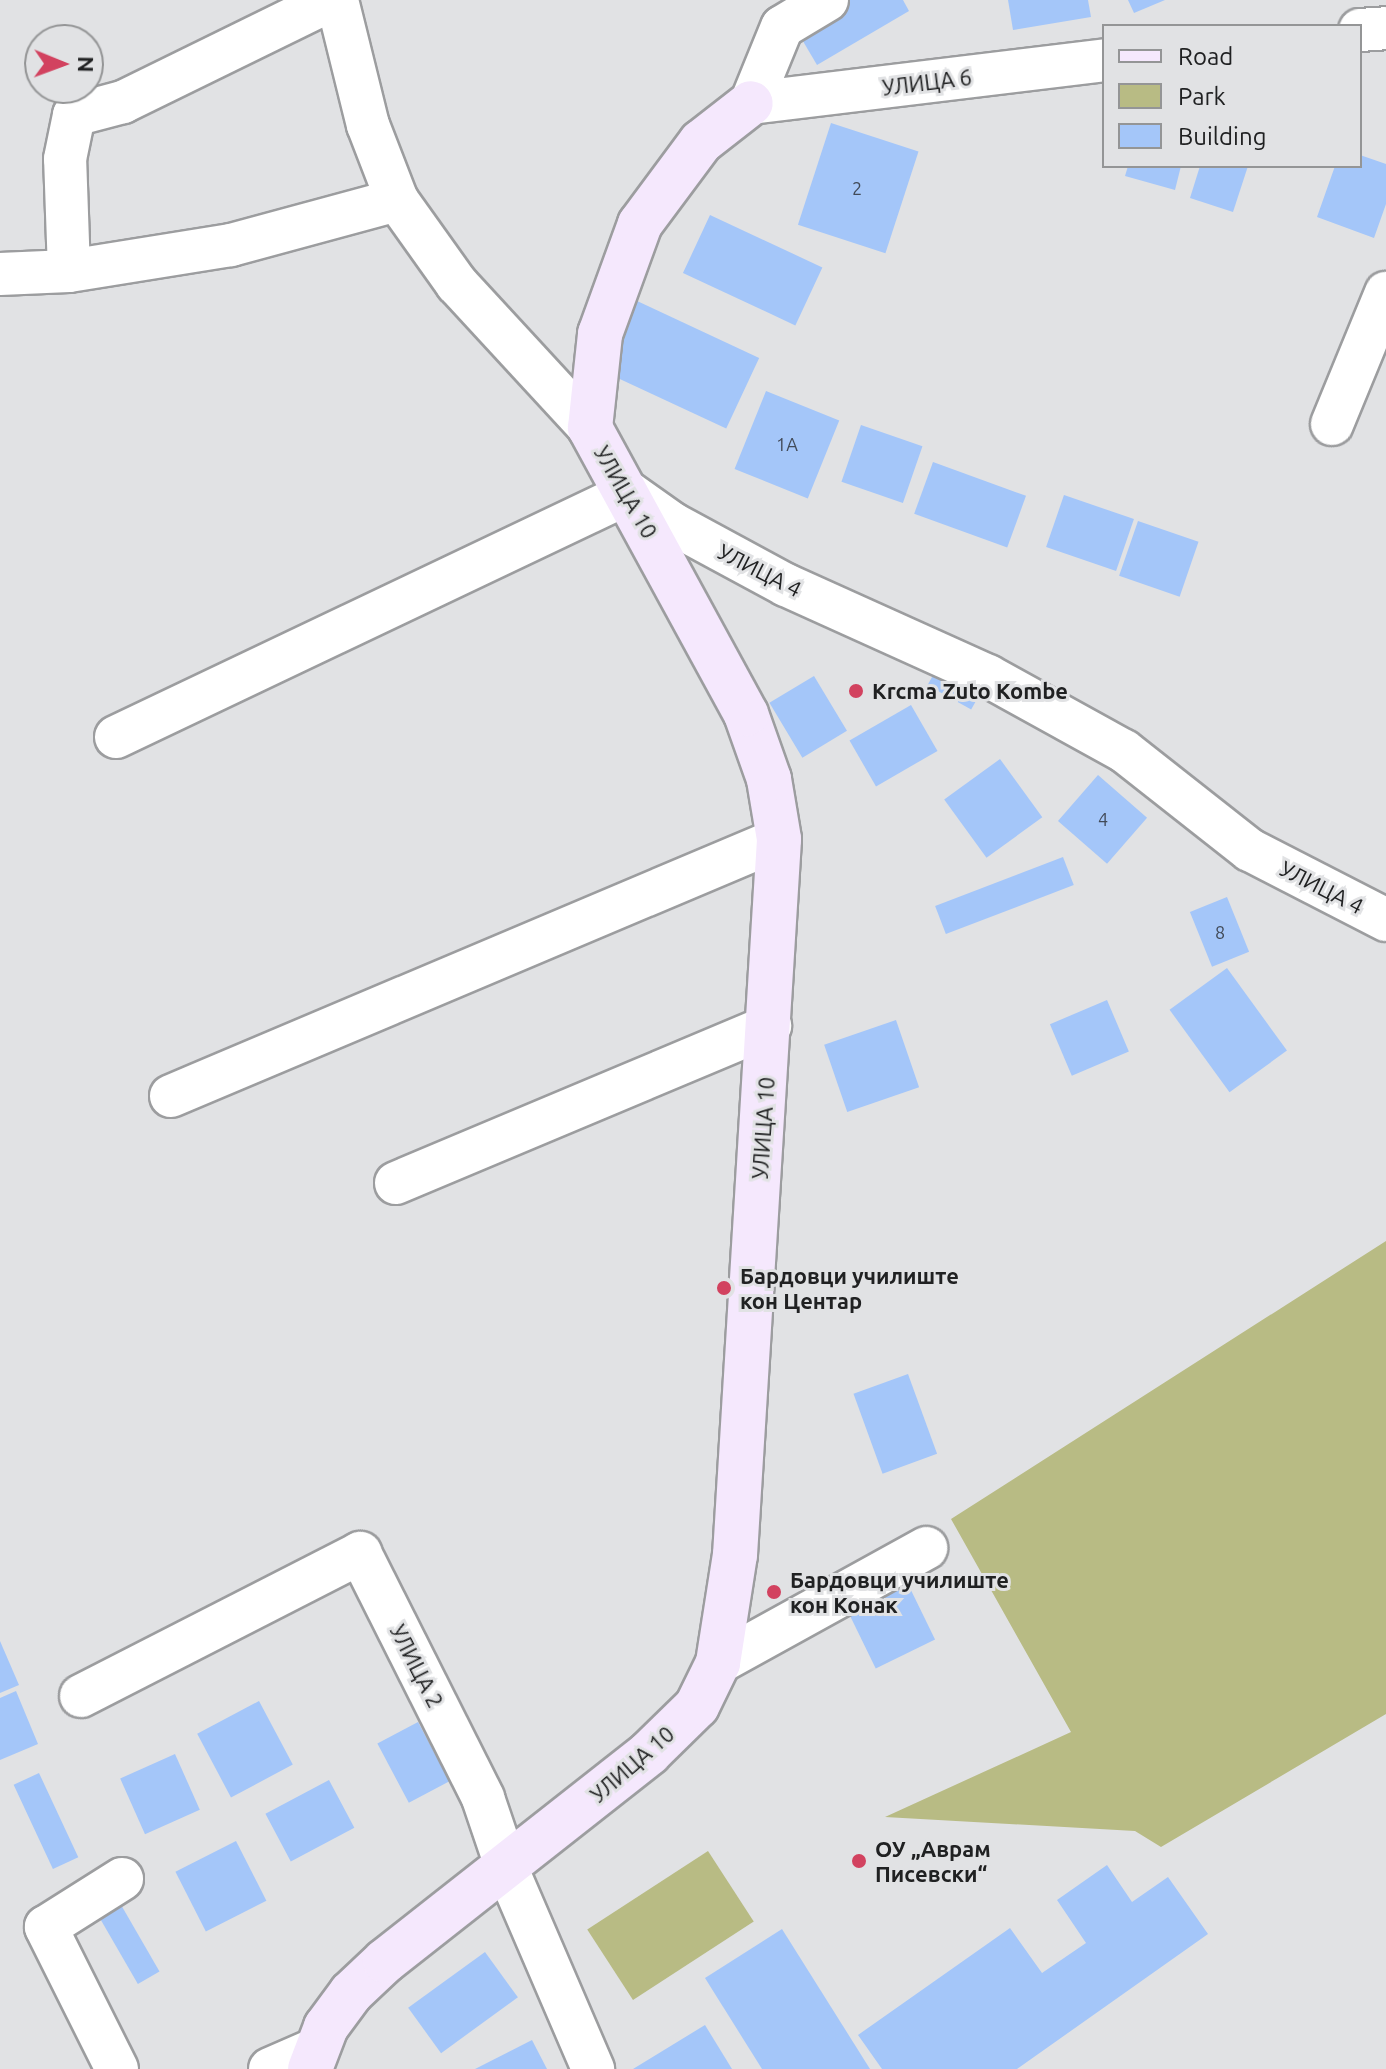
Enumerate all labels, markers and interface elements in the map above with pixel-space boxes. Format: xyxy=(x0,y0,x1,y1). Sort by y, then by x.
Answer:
north arrow xyxy=(24,24,104,104)
legend xyxy=(1102,24,1362,168)
text: Road xyxy=(1178,43,1233,70)
text: N xyxy=(74,56,99,73)
street label: УЛИЦА 6 xyxy=(881,63,973,101)
text: Park xyxy=(1178,83,1226,110)
text: Building xyxy=(1178,123,1266,150)
house number: 2 xyxy=(852,177,862,199)
house number: 1А xyxy=(776,433,798,455)
street label: УЛИЦА 10 xyxy=(589,441,663,543)
street label: УЛИЦА 4 xyxy=(714,538,806,602)
place label: Krcma Zuto Kombe xyxy=(872,678,1068,704)
marker: Krcma Zuto Kombe xyxy=(847,682,865,700)
house number: 4 xyxy=(1098,808,1108,830)
street label: УЛИЦА 4 xyxy=(1276,855,1368,919)
house number: 8 xyxy=(1215,921,1225,943)
street label: УЛИЦА 10 xyxy=(746,1076,780,1180)
place label: Бардовци училиште кон Центар xyxy=(740,1262,959,1314)
marker: Бардовци училиште кон Центар xyxy=(715,1279,733,1297)
place label: Бардовци училиште кон Конак xyxy=(790,1566,1009,1618)
marker: Бардовци училиште кон Конак xyxy=(765,1583,783,1601)
street label: УЛИЦА 2 xyxy=(385,1620,449,1712)
street label: УЛИЦА 10 xyxy=(585,1720,679,1808)
place label: ОУ „Аврам Писевски“ xyxy=(875,1835,991,1886)
marker: ОУ „Аврам Писевски“ xyxy=(850,1852,868,1870)

